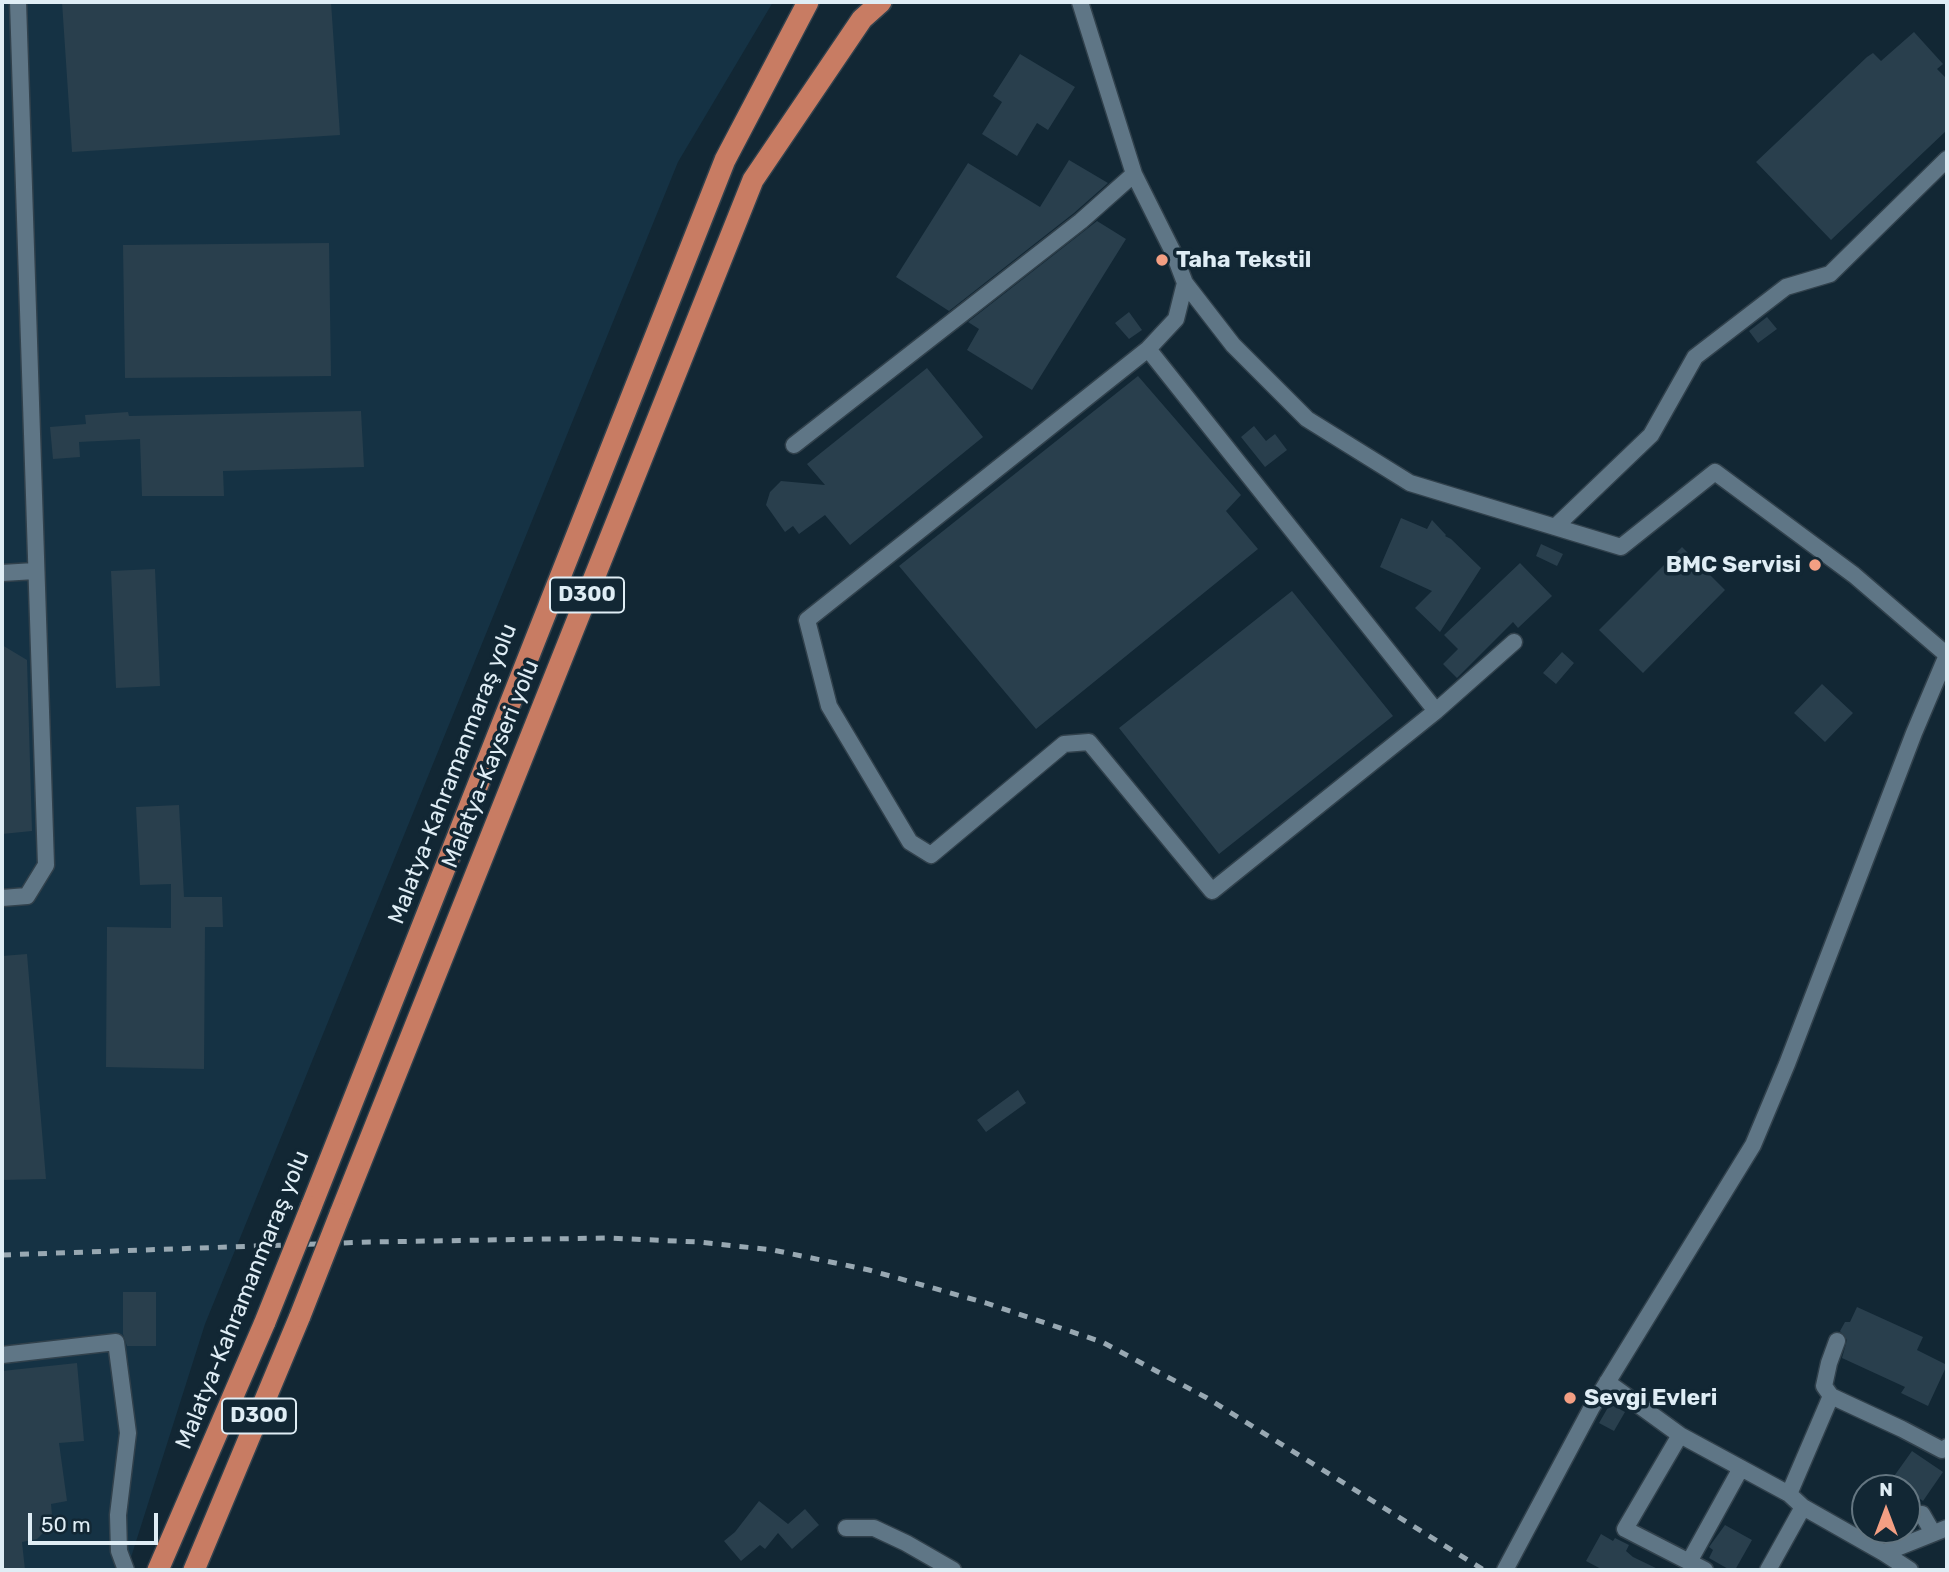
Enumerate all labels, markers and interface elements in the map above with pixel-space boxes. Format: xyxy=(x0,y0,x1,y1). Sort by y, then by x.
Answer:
place label: Taha Tekstil xyxy=(1176,246,1311,274)
marker: Taha Tekstil xyxy=(1154,252,1170,268)
place label: BMC Servisi xyxy=(1666,551,1801,579)
marker: BMC Servisi xyxy=(1807,557,1823,573)
road number: D300 xyxy=(550,578,624,612)
street label: Malatya-Kahramanmaraş yolu xyxy=(383,620,523,928)
street label: Malatya-Kayseri yolu xyxy=(437,656,545,872)
street label: Malatya-Kahramanmaraş yolu xyxy=(170,1147,316,1453)
place label: Sevgi Evleri xyxy=(1584,1384,1717,1412)
marker: Sevgi Evleri xyxy=(1562,1390,1578,1406)
road number: D300 xyxy=(222,1398,296,1434)
north arrow xyxy=(1851,1474,1921,1544)
text: N xyxy=(1879,1478,1893,1501)
scale bar xyxy=(32,1498,161,1542)
text: 50 m xyxy=(41,1512,91,1537)

